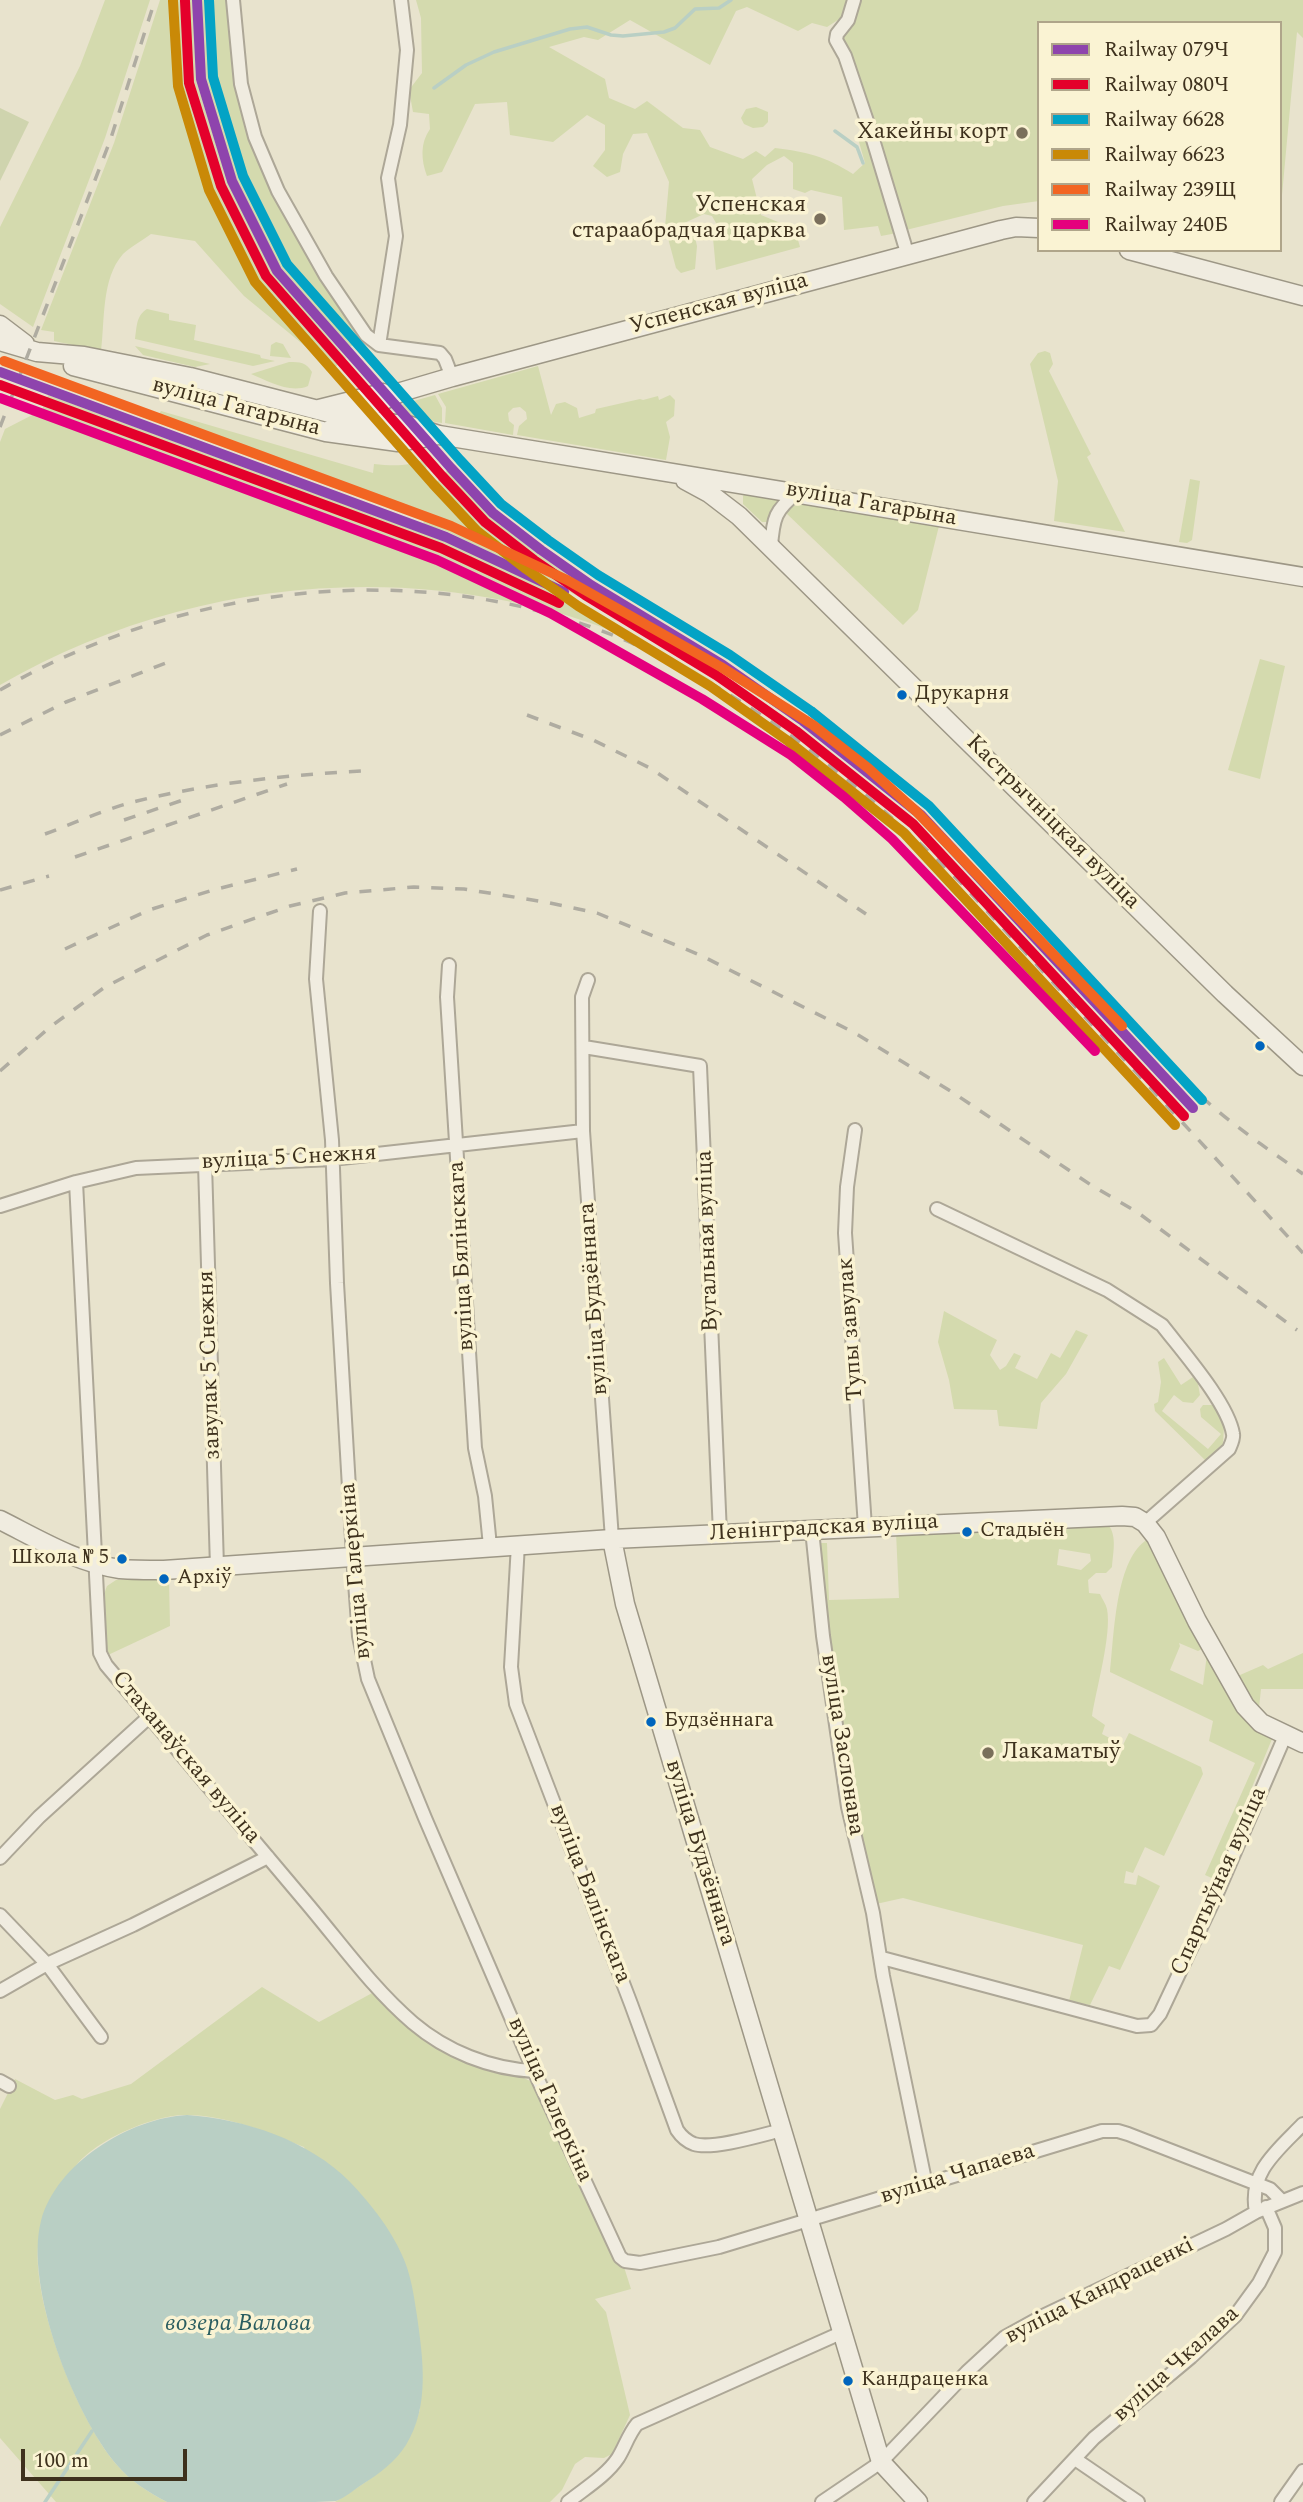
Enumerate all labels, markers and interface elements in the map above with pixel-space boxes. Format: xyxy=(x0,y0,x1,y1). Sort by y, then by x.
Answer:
legend xyxy=(1037,21,1282,252)
text: Railway 079Ч xyxy=(1104,34,1229,66)
text: Railway 080Ч xyxy=(1104,69,1229,101)
text: Railway 6628 xyxy=(1104,104,1224,136)
place label: Хакейны корт xyxy=(857,119,1008,147)
marker: Хакейны корт xyxy=(1014,125,1030,141)
text: Railway 6623 xyxy=(1104,139,1224,171)
text: Railway 239Щ xyxy=(1104,174,1236,206)
place label: Успенская стараабрадчая царква xyxy=(572,192,806,246)
text: Railway 240Б xyxy=(1104,209,1228,241)
marker: Успенская стараабрадчая царква xyxy=(812,211,828,227)
street label: Успенская вуліца xyxy=(627,268,811,342)
street label: вуліца Гагарына xyxy=(149,372,323,444)
street label: вуліца Гагарына xyxy=(783,476,959,534)
place label: Друкарня xyxy=(915,682,1009,708)
marker: Друкарня xyxy=(895,688,909,702)
street label: Кастрычніцкая вуліца xyxy=(959,730,1145,916)
unlabelled marker xyxy=(1253,1039,1267,1053)
street label: вуліца 5 Снежня xyxy=(201,1141,377,1177)
street label: Вугальная вуліца xyxy=(692,1150,726,1332)
street label: вуліца Бялінскага xyxy=(444,1160,482,1352)
street label: вуліца Будзённага xyxy=(574,1202,616,1396)
street label: Тупы завулак xyxy=(833,1256,871,1402)
street label: завулак 5 Снежня xyxy=(194,1270,228,1460)
street label: вуліца Галеркіна xyxy=(336,1481,378,1661)
street label: Ленінградская вуліца xyxy=(709,1509,939,1549)
place label: Стадыён xyxy=(980,1519,1065,1545)
marker: Стадыён xyxy=(960,1525,974,1539)
place label: Школа № 5 xyxy=(11,1546,109,1572)
marker: Школа № 5 xyxy=(115,1552,129,1566)
place label: Архіў xyxy=(177,1566,231,1592)
marker: Архіў xyxy=(157,1572,171,1586)
street label: вуліца Заслонава xyxy=(813,1652,869,1838)
street label: Стаханаўская вуліца xyxy=(105,1666,265,1850)
place label: Будзённага xyxy=(664,1709,774,1735)
marker: Будзённага xyxy=(644,1715,658,1729)
place label: Лакаматыў xyxy=(1002,1739,1120,1767)
marker: Лакаматыў xyxy=(980,1745,996,1761)
street label: вуліца Будзённага xyxy=(658,1757,740,1949)
street label: Спартыўная вуліца xyxy=(1166,1783,1274,1981)
street label: вуліца Бялінскага xyxy=(542,1800,636,1988)
street label: вуліца Галеркіна xyxy=(500,2013,598,2187)
street label: вуліца Чапаева xyxy=(877,2138,1039,2212)
street label: вуліца Кандраценкі xyxy=(1001,2232,1199,2352)
street label: вуліца Чкалава xyxy=(1108,2301,1246,2429)
water label: возера Валова xyxy=(165,2311,311,2339)
place label: Кандраценка xyxy=(861,2368,989,2394)
marker: Кандраценка xyxy=(841,2374,855,2388)
scale bar xyxy=(24,2436,191,2480)
text: 100 m xyxy=(34,2445,89,2477)

